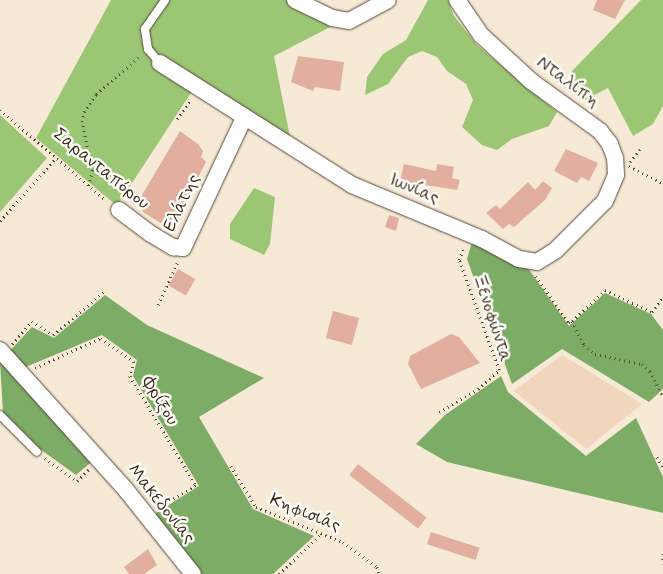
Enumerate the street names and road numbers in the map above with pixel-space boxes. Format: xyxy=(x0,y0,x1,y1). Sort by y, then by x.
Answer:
street label: Νταλίπη xyxy=(532,51,604,113)
street label: Σαρανταπόρου xyxy=(49,124,153,214)
street label: Ιωνίας xyxy=(386,169,442,209)
street label: Ελάτης xyxy=(159,171,205,235)
street label: Ξενοφώντα xyxy=(468,271,516,365)
street label: Φρίξου xyxy=(137,373,183,429)
street label: Μακεδονίας xyxy=(122,460,200,548)
street label: Κηφισιάς xyxy=(266,489,344,537)

